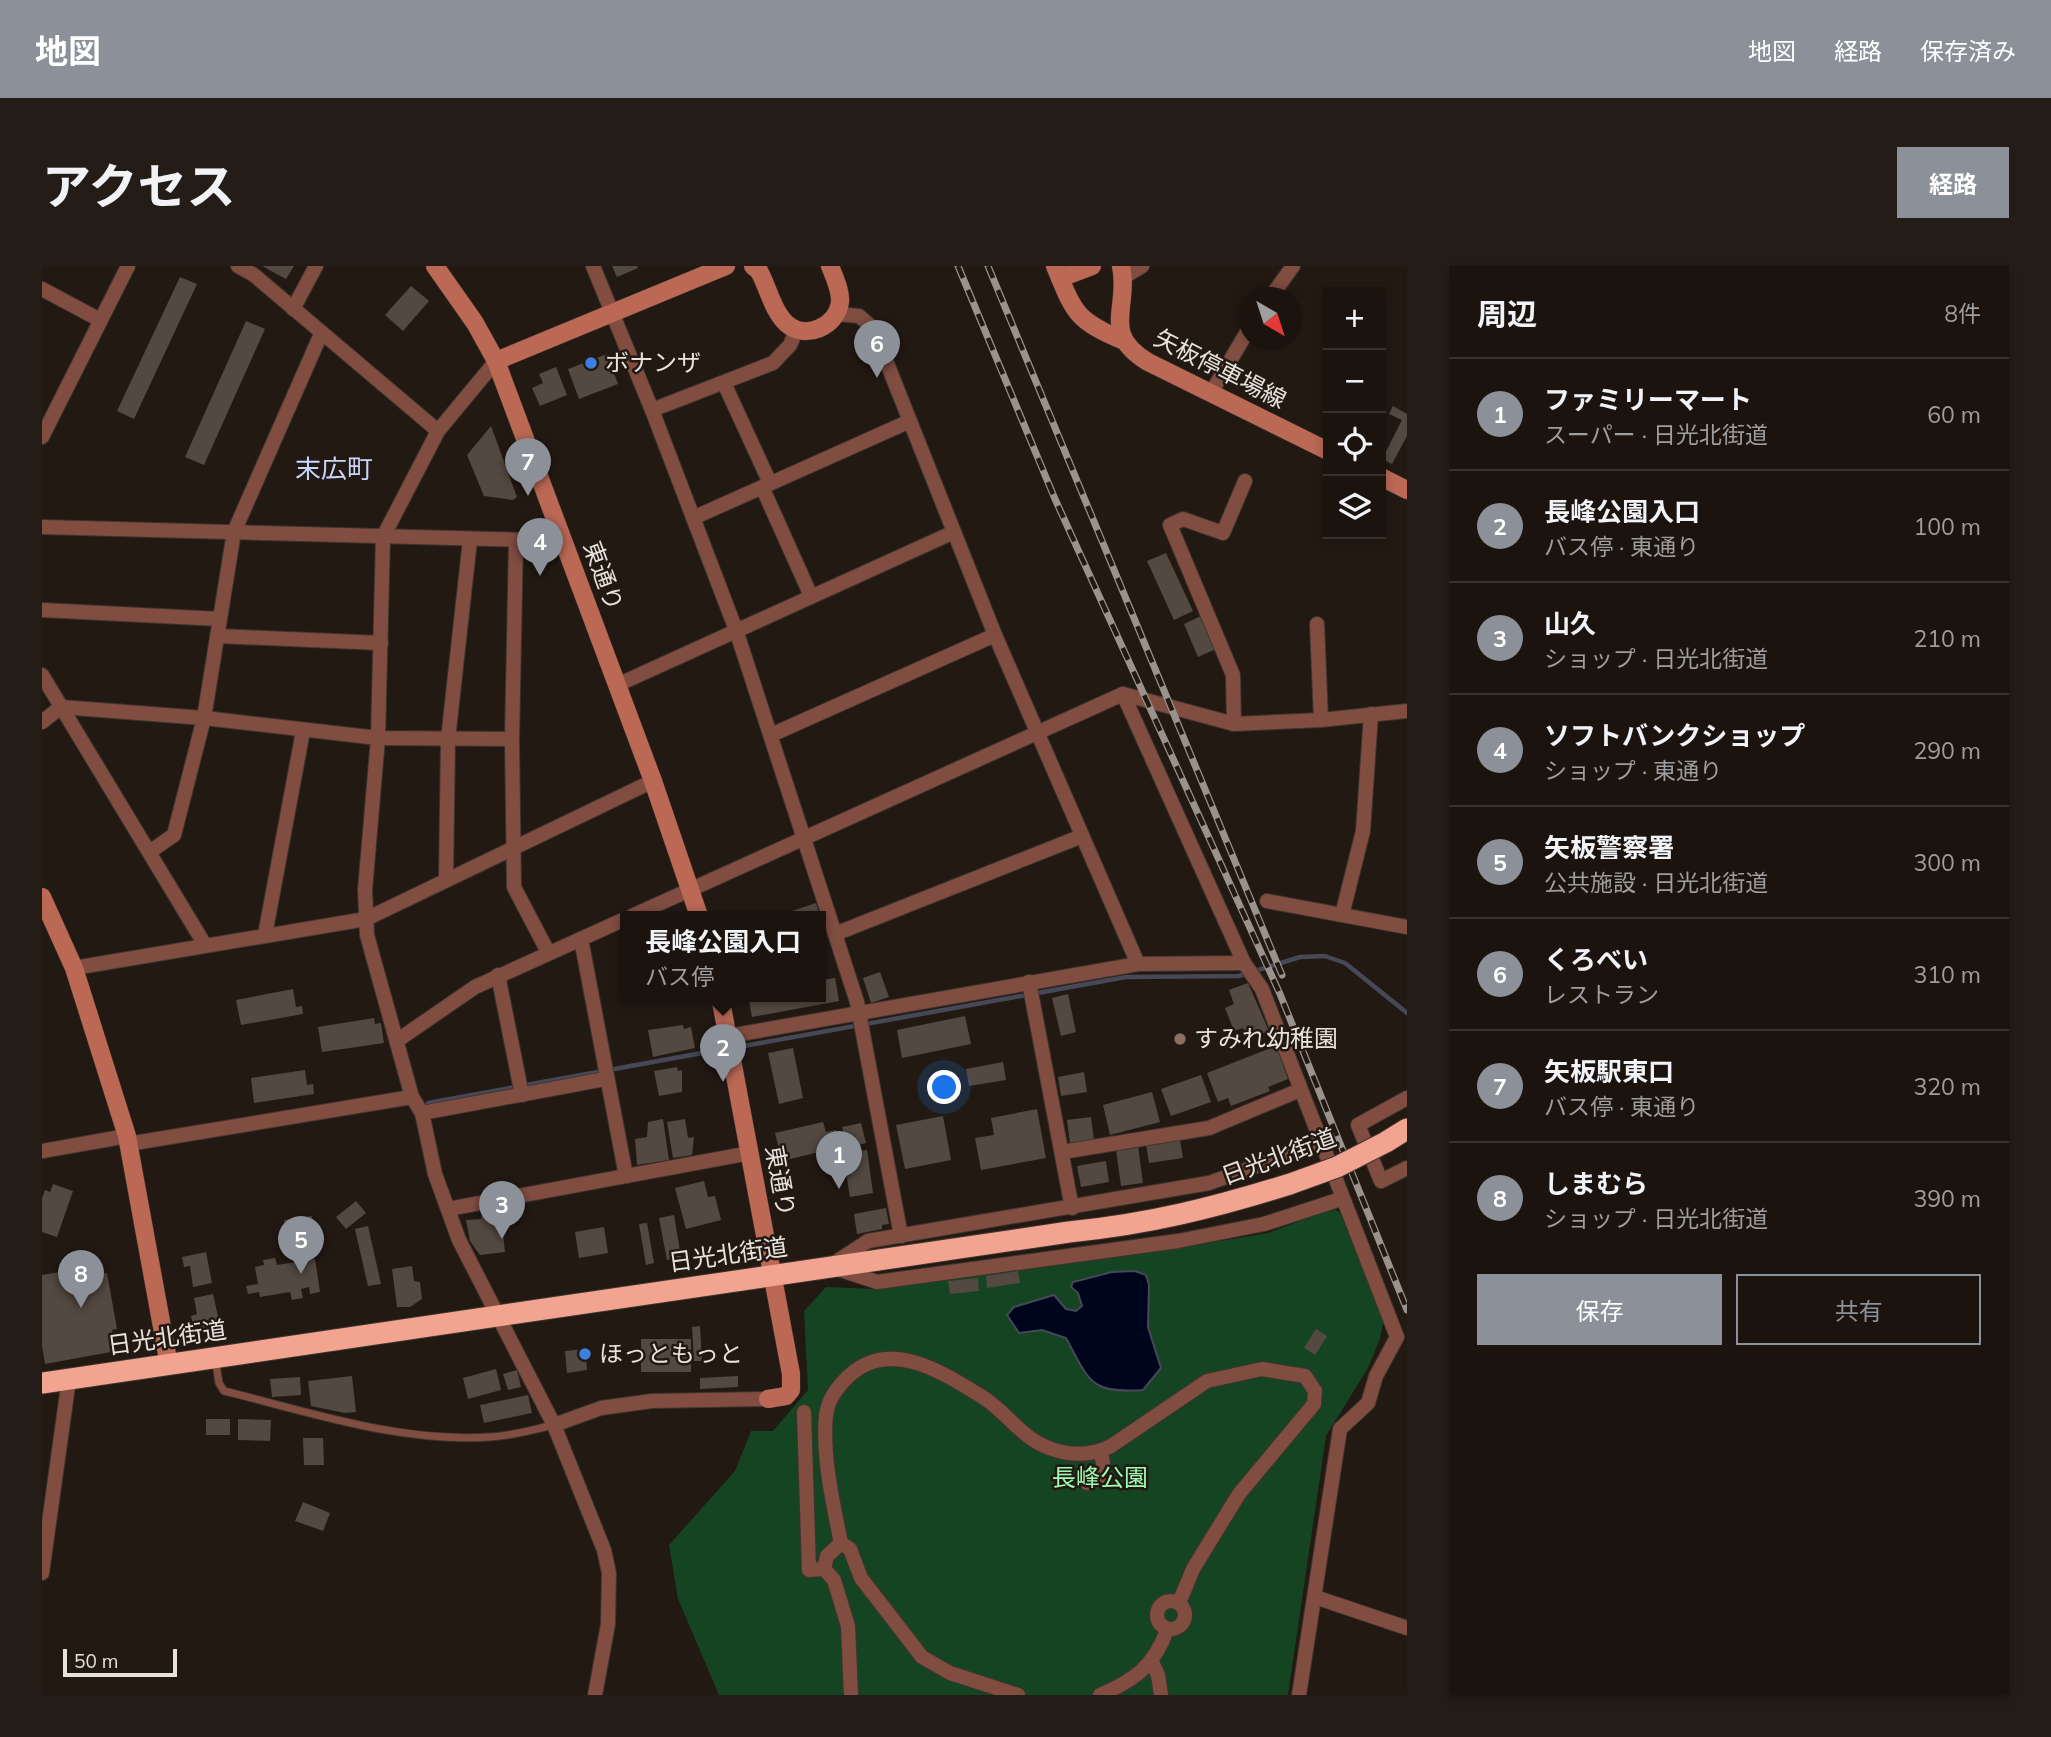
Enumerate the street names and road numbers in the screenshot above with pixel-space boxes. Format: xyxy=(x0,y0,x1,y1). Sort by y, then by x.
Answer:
street label: 矢板停車場線 xyxy=(1149,322,1291,414)
street label: 東通り xyxy=(578,537,630,615)
street label: 日光北街道 xyxy=(1217,1121,1340,1191)
street label: 東通り xyxy=(760,1143,802,1219)
street label: 日光北街道 xyxy=(666,1231,789,1277)
street label: 日光北街道 xyxy=(105,1314,228,1360)

